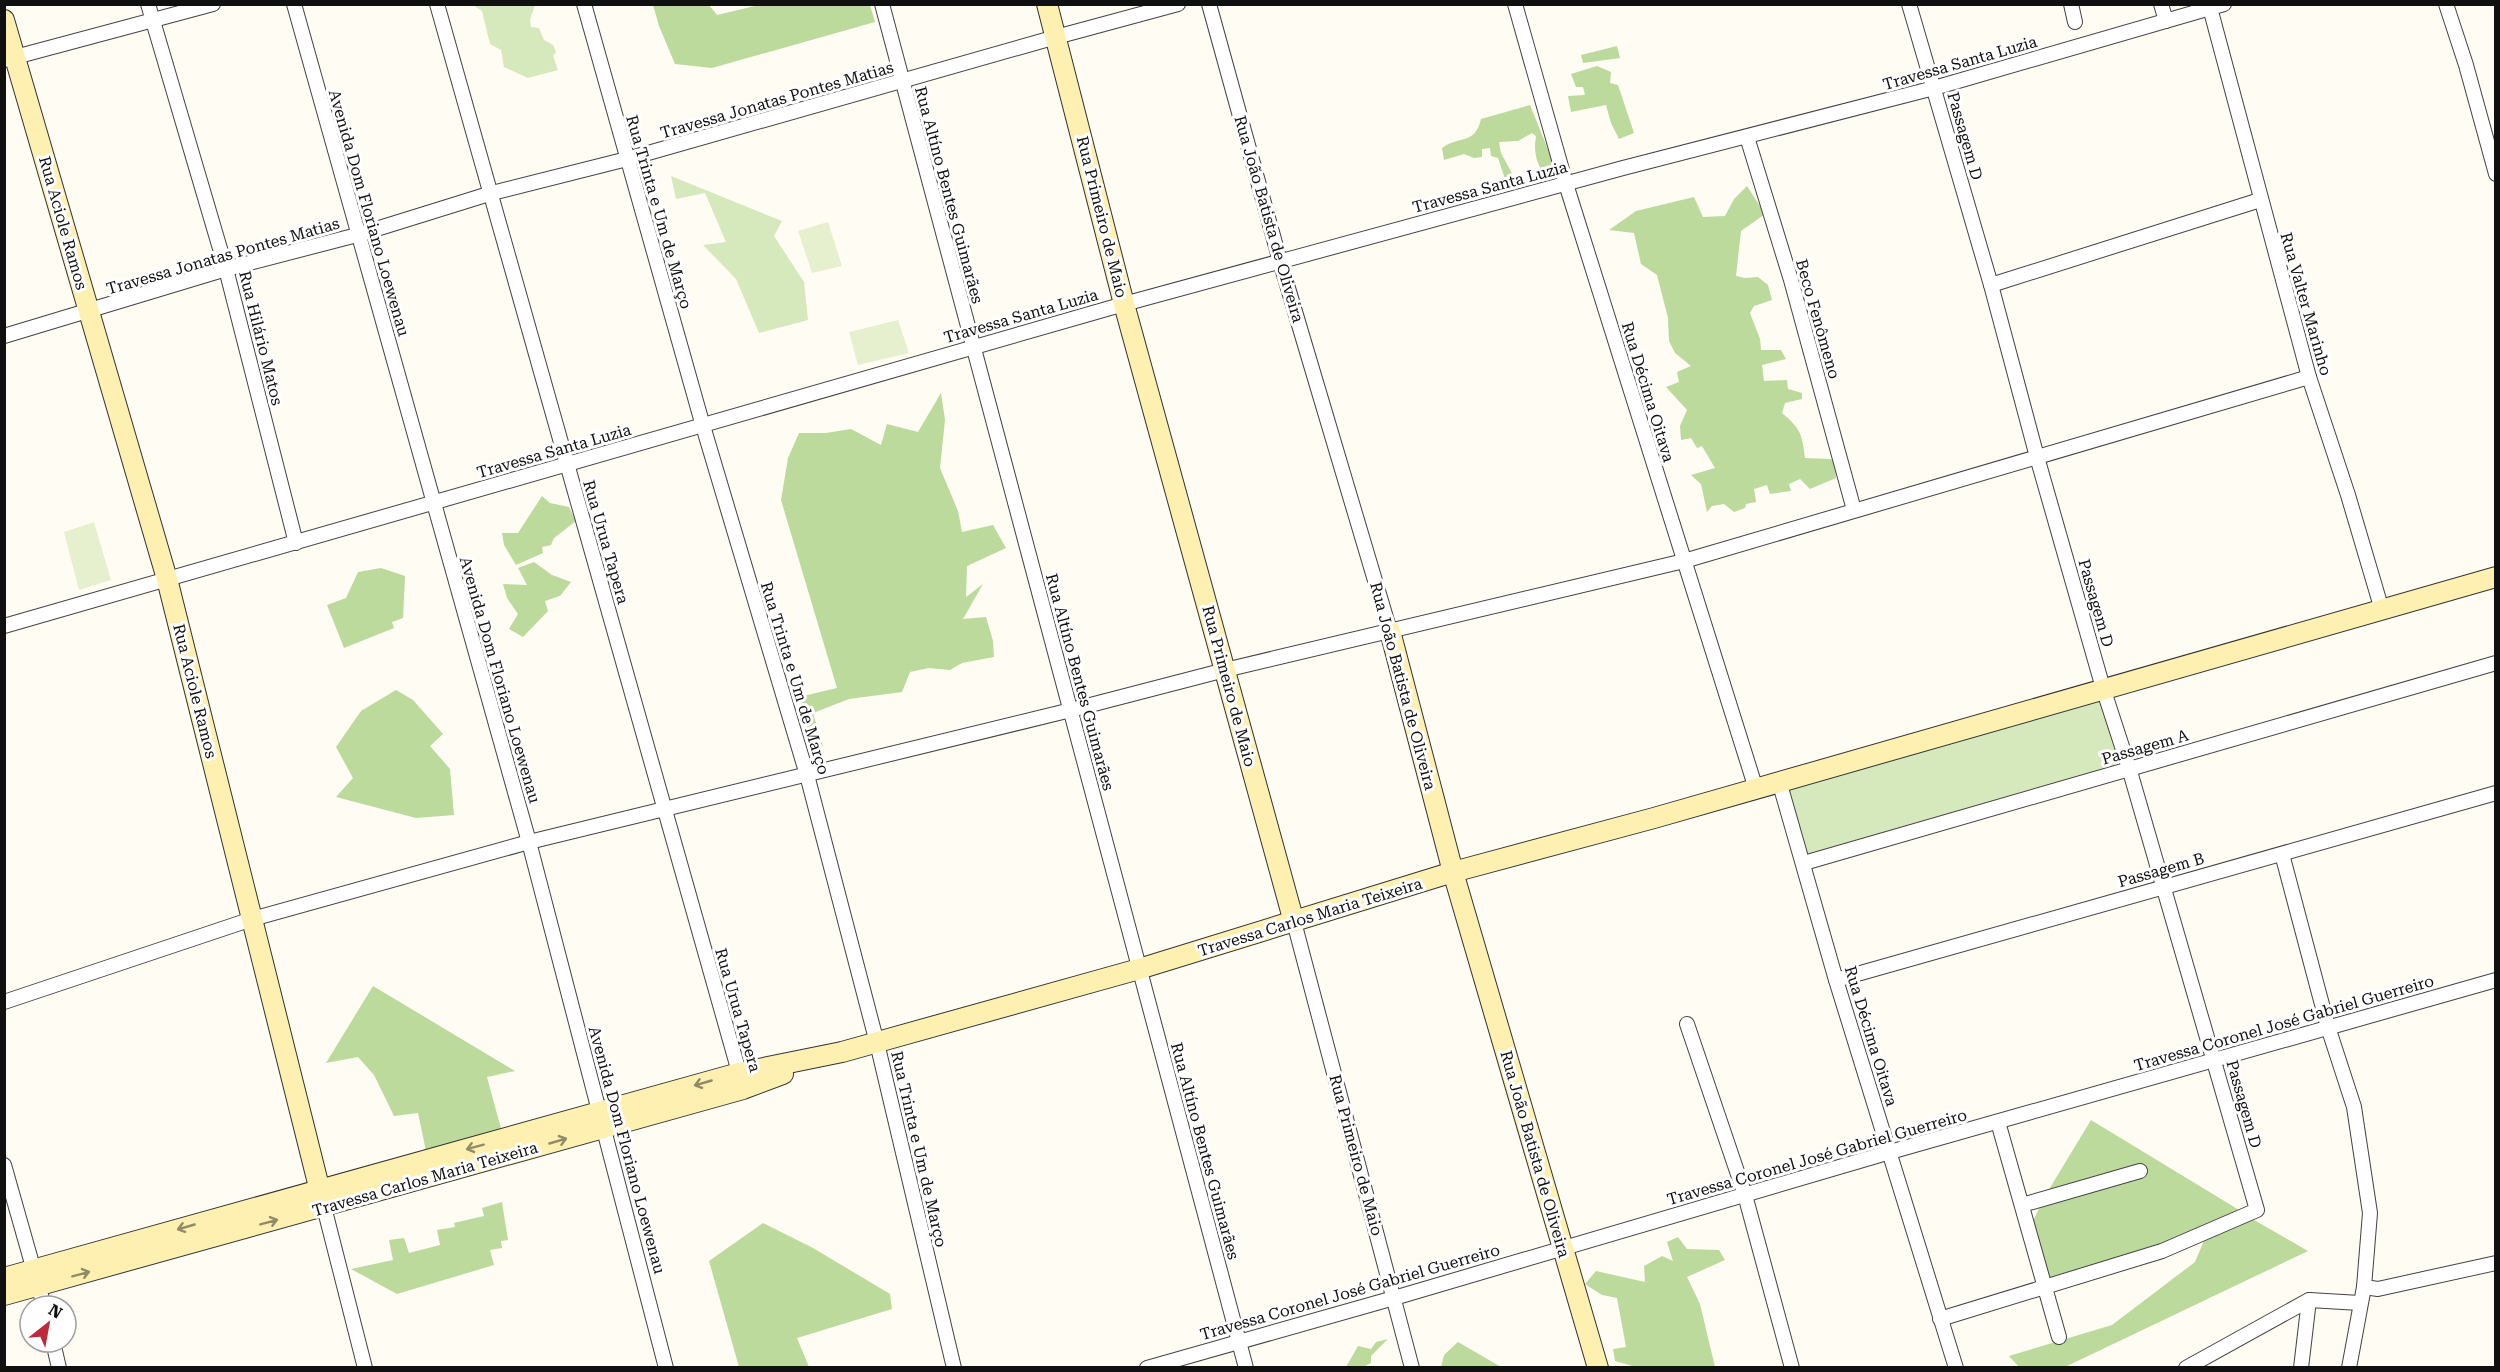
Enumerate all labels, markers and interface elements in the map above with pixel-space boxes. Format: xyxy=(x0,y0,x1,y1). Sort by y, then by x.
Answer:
street label: Travessa Santa Luzia xyxy=(1881,32,2040,94)
street label: Travessa Jonatas Pontes Matias xyxy=(658,57,896,142)
street label: Rua Altíno Bentes Guimarães xyxy=(911,84,987,306)
street label: Avenida Dom Floriano Loewenau xyxy=(325,87,413,339)
street label: Passagem D xyxy=(1943,90,1987,182)
street label: Rua Trinta e Um de Março xyxy=(622,113,696,311)
street label: Rua João Batista de Oliveira xyxy=(1230,113,1308,325)
street label: Rua Primeiro de Maio xyxy=(1073,134,1131,300)
street label: Rua Aciole Ramos xyxy=(35,154,91,292)
street label: Travessa Santa Luzia xyxy=(1410,157,1570,217)
street label: Travessa Jonatas Pontes Matias xyxy=(104,213,342,298)
street label: Rua Valter Marinho xyxy=(2276,230,2336,378)
street label: Beco Fenômeno xyxy=(1792,257,1844,381)
street label: Rua Hilário Matos xyxy=(235,269,287,408)
street label: Travessa Santa Luzia xyxy=(942,285,1101,347)
street label: Rua Décima Oitava xyxy=(1618,320,1678,465)
street label: Travessa Santa Luzia xyxy=(475,420,634,482)
street label: Rua Urua Tapera xyxy=(579,478,633,606)
street label: Avenida Dom Floriano Loewenau xyxy=(456,554,544,806)
street label: Passagem D xyxy=(2074,557,2118,649)
street label: Rua Altíno Bentes Guimarães xyxy=(1042,571,1118,793)
street label: Rua Trinta e Um de Março xyxy=(757,579,833,777)
street label: Rua João Batista de Oliveira xyxy=(1366,580,1440,792)
street label: Rua Primeiro de Maio xyxy=(1198,603,1260,769)
street label: Rua Aciole Ramos xyxy=(169,622,221,761)
street label: Passagem A xyxy=(2099,725,2191,768)
street label: Passagem B xyxy=(2116,849,2206,891)
street label: Travessa Carlos Maria Teixeira xyxy=(1196,874,1425,960)
street label: Rua Urua Tapera xyxy=(711,946,765,1074)
street label: Rua Décima Oitava xyxy=(1841,964,1901,1109)
street label: Travessa Coronel José Gabriel Guerreiro xyxy=(2132,971,2436,1075)
street label: Avenida Dom Floriano Loewenau xyxy=(585,1024,669,1276)
street label: Rua Altíno Bentes Guimarães xyxy=(1167,1040,1243,1262)
street label: Rua João Batista de Oliveira xyxy=(1496,1048,1574,1260)
street label: Rua Trinta e Um de Março xyxy=(887,1049,951,1249)
street label: Passagem D xyxy=(2222,1058,2266,1150)
street label: Rua Primeiro de Maio xyxy=(1325,1072,1387,1238)
one-way arrow xyxy=(694,1078,713,1089)
street label: Travessa Coronel José Gabriel Guerreiro xyxy=(1665,1105,1969,1209)
one-way arrow xyxy=(548,1135,567,1146)
street label: Travessa Carlos Maria Teixeira xyxy=(310,1138,540,1220)
one-way arrow xyxy=(466,1142,485,1153)
one-way arrow xyxy=(259,1216,278,1228)
one-way arrow xyxy=(176,1222,195,1234)
street label: Travessa Coronel José Gabriel Guerreiro xyxy=(1198,1240,1502,1344)
one-way arrow xyxy=(71,1268,90,1279)
north arrow xyxy=(18,1294,78,1354)
text: N xyxy=(45,1300,66,1323)

